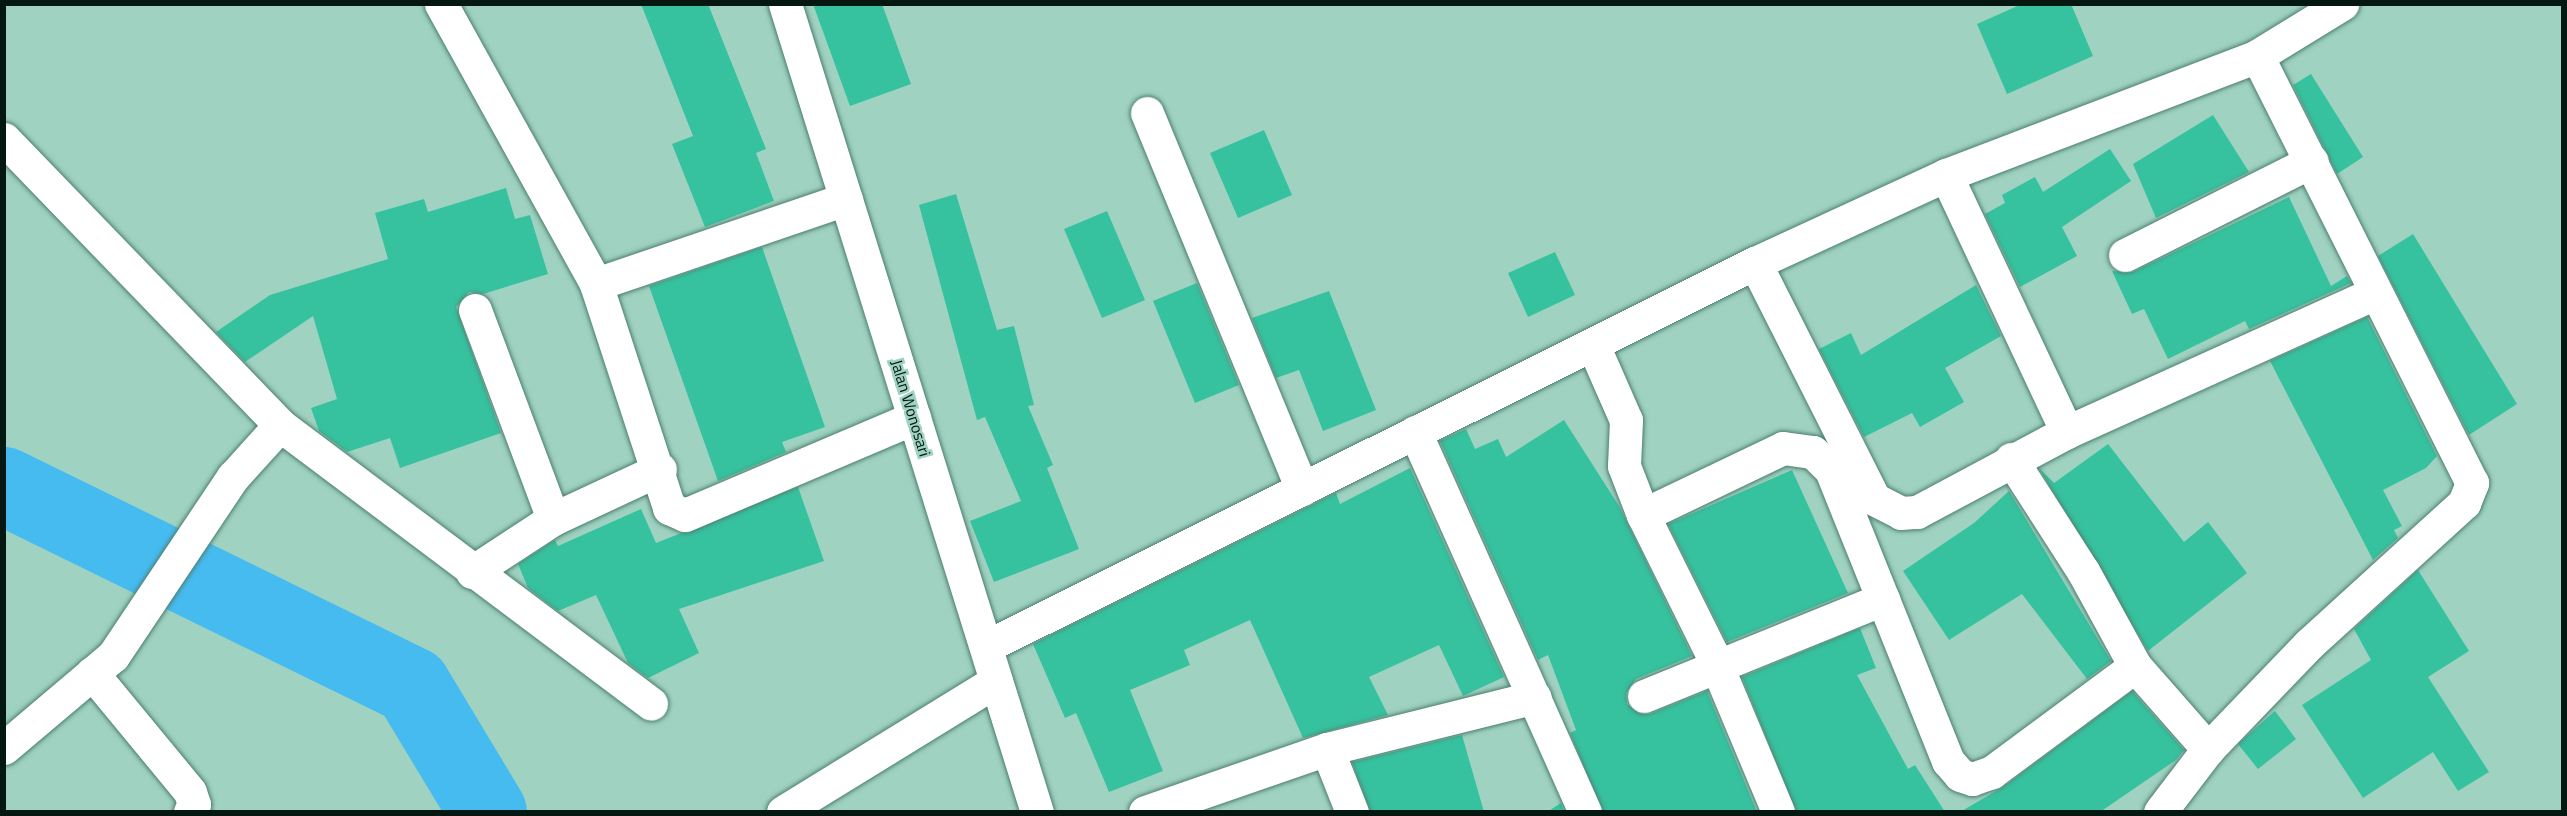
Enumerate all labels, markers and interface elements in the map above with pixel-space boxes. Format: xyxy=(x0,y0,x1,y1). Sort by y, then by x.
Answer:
street label: Jalan Wonosari xyxy=(887,357,935,459)

